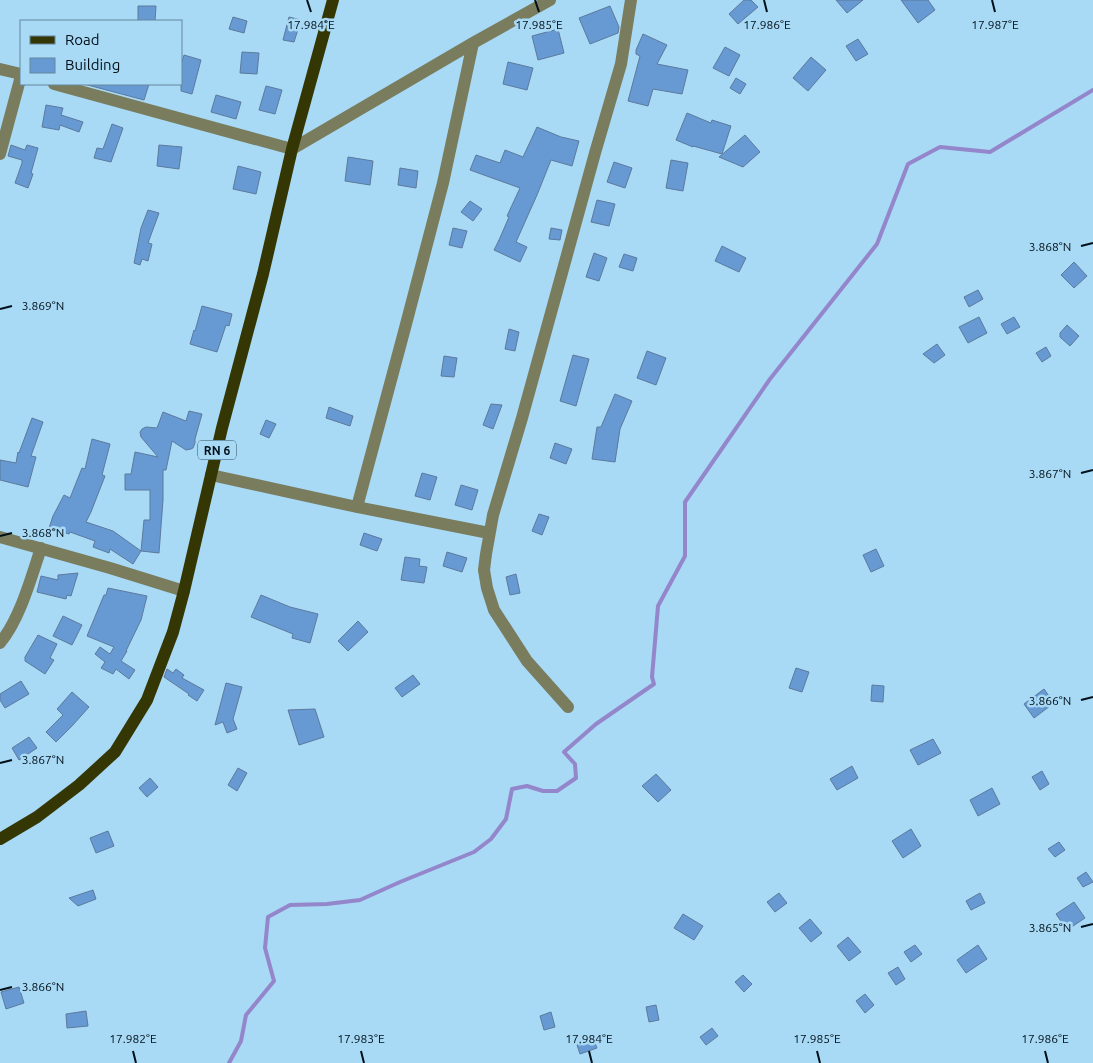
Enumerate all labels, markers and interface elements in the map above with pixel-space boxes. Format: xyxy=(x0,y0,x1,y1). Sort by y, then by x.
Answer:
text: 17.984°E xyxy=(287,18,335,31)
text: 17.985°E xyxy=(515,18,563,31)
text: 17.986°E xyxy=(743,18,791,31)
text: 17.987°E xyxy=(971,18,1019,31)
legend xyxy=(20,20,182,85)
text: Road xyxy=(65,31,100,48)
text: Building xyxy=(65,56,120,73)
text: 3.868°N xyxy=(1029,240,1071,253)
text: 3.869°N xyxy=(22,299,64,312)
road number: RN 6 xyxy=(198,440,236,460)
text: 3.867°N xyxy=(1029,467,1071,480)
text: 3.868°N xyxy=(22,526,64,539)
text: 3.866°N xyxy=(1029,694,1071,707)
text: 3.867°N xyxy=(22,753,64,766)
text: 3.865°N xyxy=(1029,921,1071,934)
text: 3.866°N xyxy=(22,980,64,993)
text: 17.982°E xyxy=(109,1032,157,1045)
text: 17.983°E xyxy=(337,1032,385,1045)
text: 17.984°E xyxy=(565,1032,613,1045)
text: 17.985°E xyxy=(793,1032,841,1045)
text: 17.986°E xyxy=(1021,1032,1069,1045)

